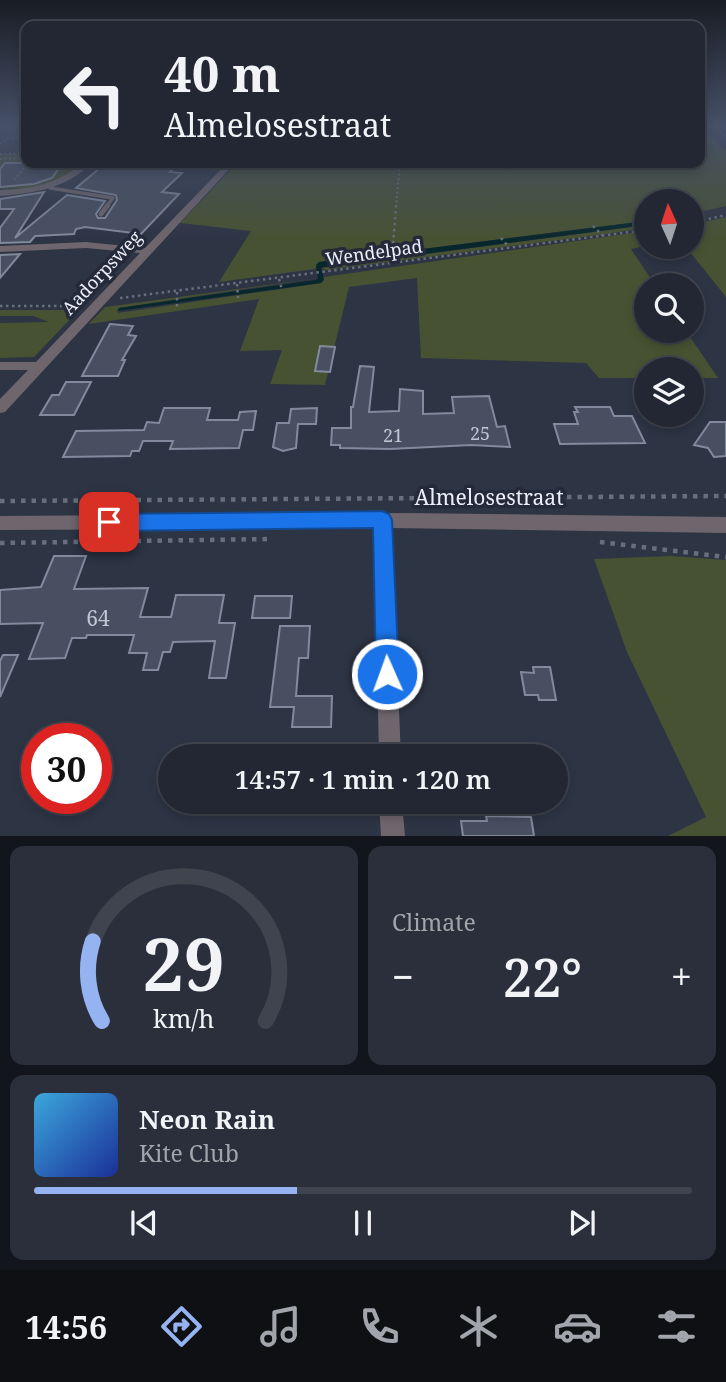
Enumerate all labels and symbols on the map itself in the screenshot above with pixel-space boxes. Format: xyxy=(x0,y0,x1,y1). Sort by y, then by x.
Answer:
north arrow xyxy=(634,189,704,259)
street label: Aadorpsweg xyxy=(56,225,147,320)
street label: Wendelpad xyxy=(324,233,424,271)
house number: 25 xyxy=(470,421,490,445)
house number: 21 xyxy=(383,423,403,447)
street label: Almelosestraat xyxy=(414,483,564,511)
pin xyxy=(79,492,139,552)
house number: 64 xyxy=(86,604,110,632)
position arrow xyxy=(350,637,424,711)
speed limit sign: 30 xyxy=(21,723,112,814)

